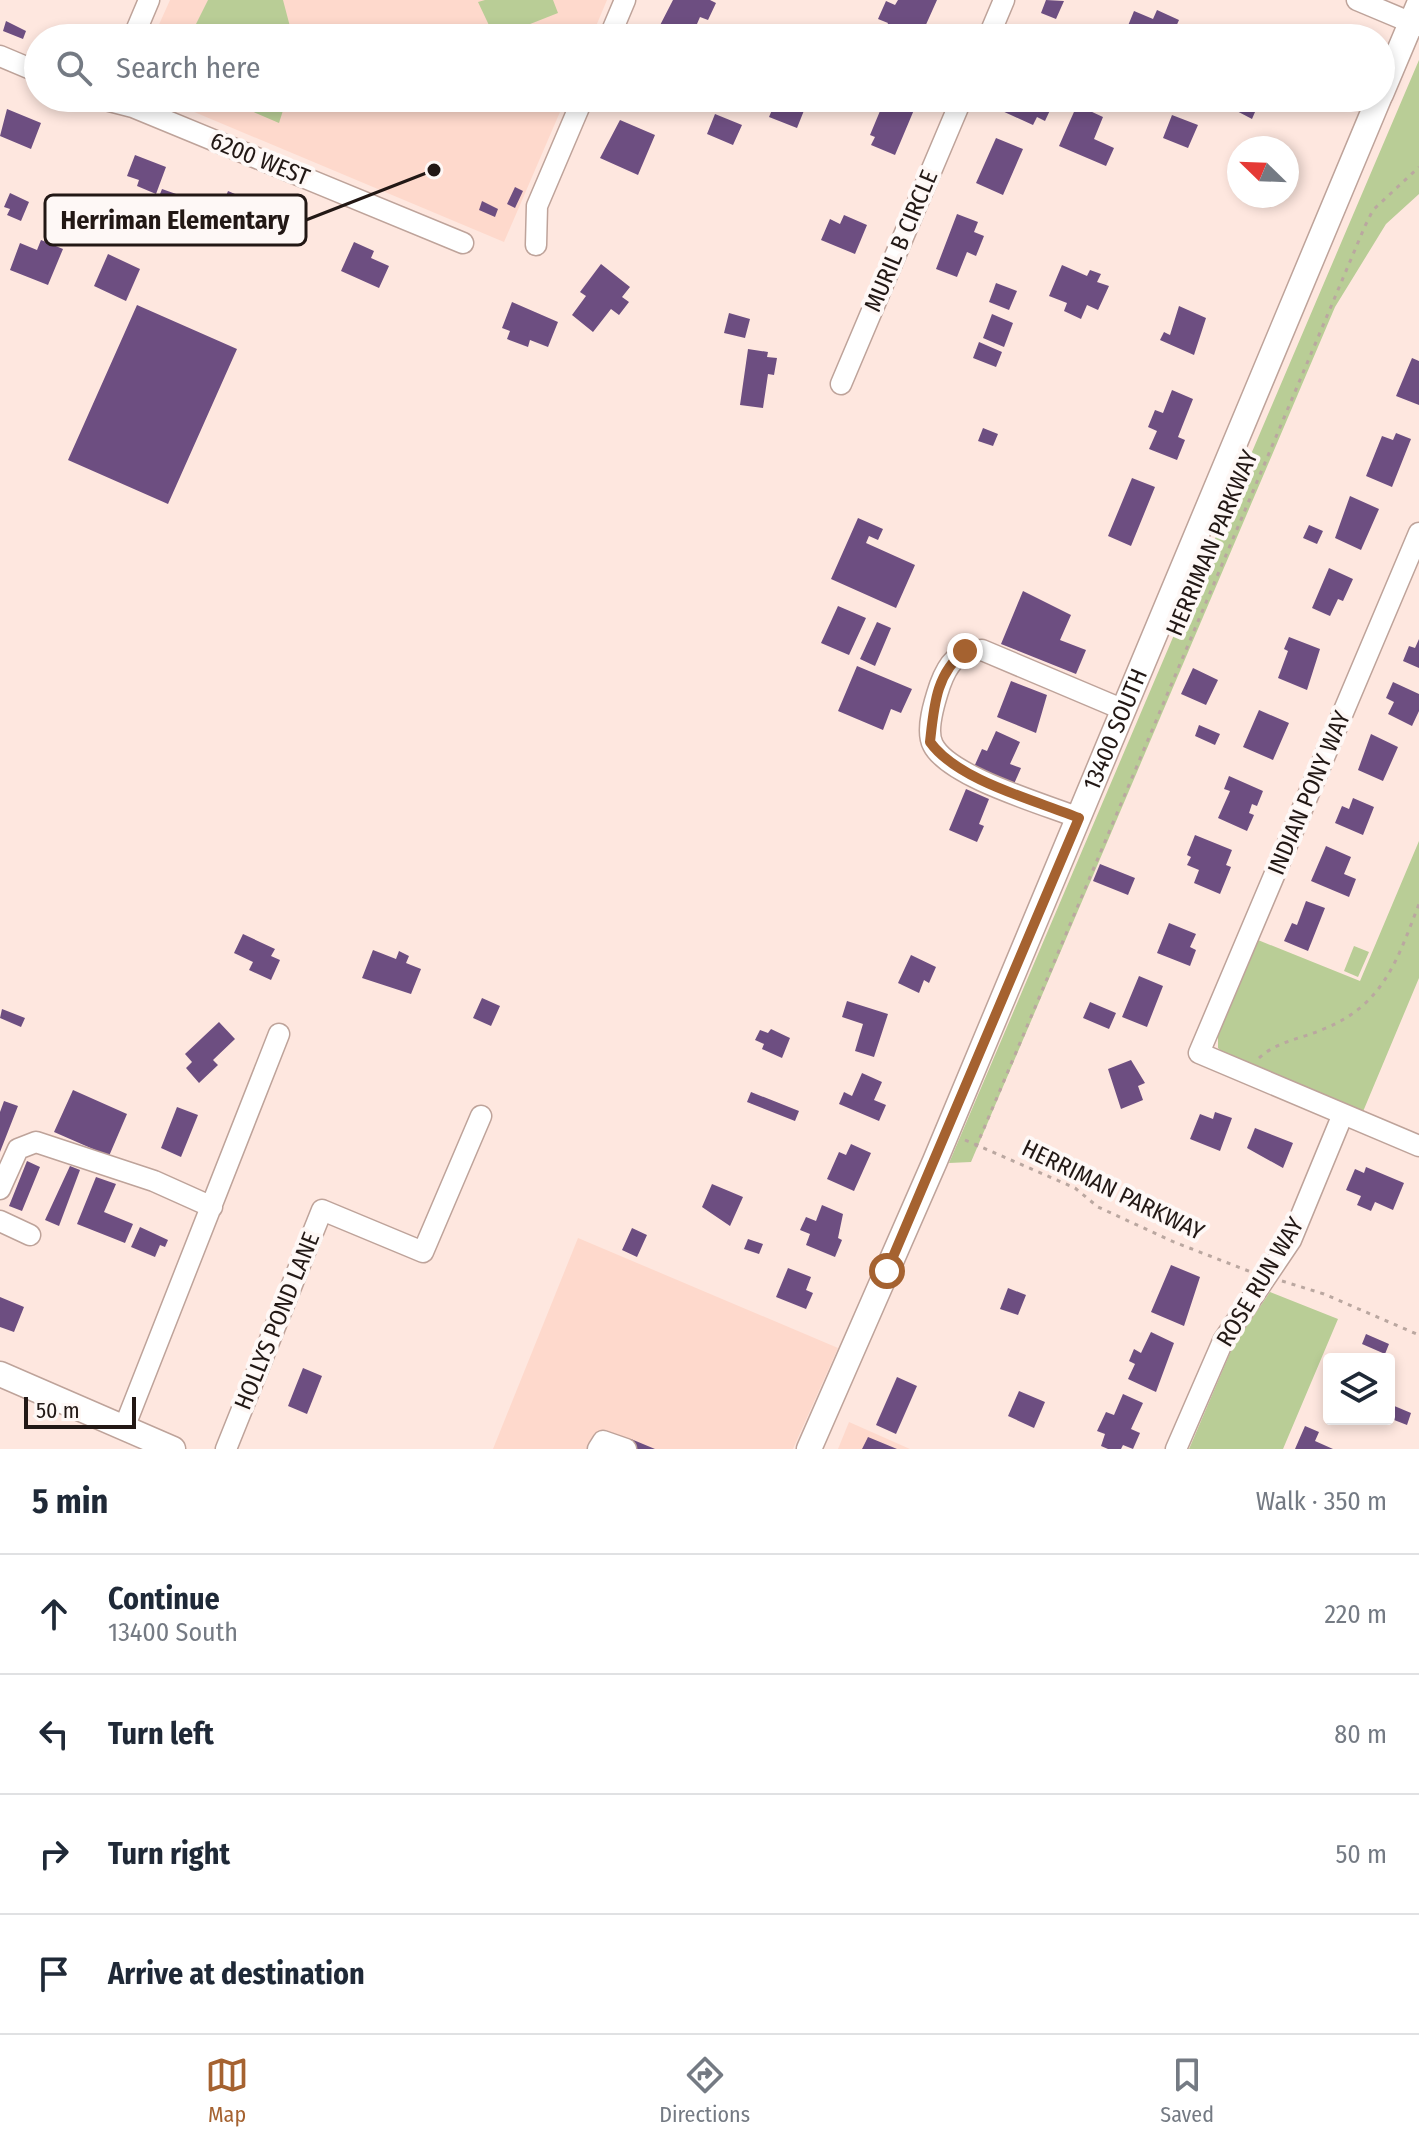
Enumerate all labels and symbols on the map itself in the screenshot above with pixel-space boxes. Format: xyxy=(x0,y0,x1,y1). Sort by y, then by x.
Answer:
street label: 6200 WEST xyxy=(206,126,314,192)
north arrow xyxy=(1227,136,1299,208)
street label: MURIL B CIRCLE xyxy=(859,166,943,316)
callout: Herriman Elementary xyxy=(45,195,306,245)
text: Herriman Elementary xyxy=(61,205,290,236)
street label: HERRIMAN PARKWAY xyxy=(1160,446,1264,640)
route end xyxy=(947,633,983,669)
street label: 13400 SOUTH xyxy=(1077,664,1153,794)
street label: INDIAN PONY WAY xyxy=(1262,707,1356,879)
street label: HERRIMAN PARKWAY xyxy=(1017,1134,1209,1246)
street label: ROSE RUN WAY xyxy=(1211,1212,1309,1352)
street label: HOLLYS POND LANE xyxy=(229,1228,325,1414)
route start xyxy=(869,1253,905,1289)
scale bar xyxy=(24,1393,136,1429)

